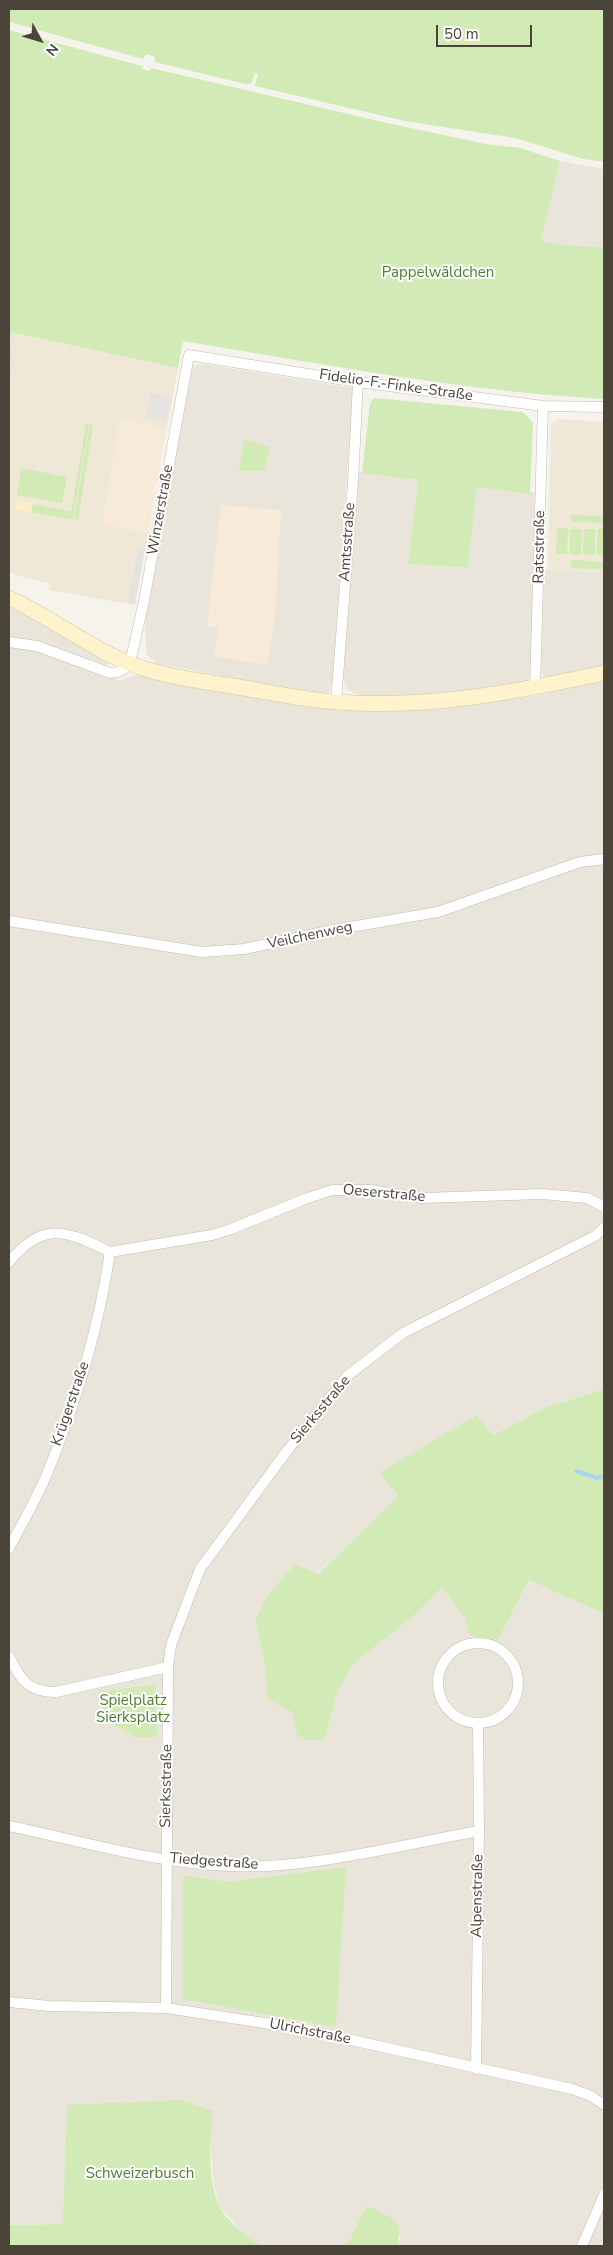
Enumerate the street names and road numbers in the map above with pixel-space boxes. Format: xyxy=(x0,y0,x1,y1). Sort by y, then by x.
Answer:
street label: Fidelio-F.-Finke-Straße xyxy=(318,366,474,406)
street label: Winzerstraße xyxy=(144,463,178,557)
street label: Amtsstraße xyxy=(336,502,360,582)
street label: Ratsstraße xyxy=(530,510,550,584)
street label: Veilchenweg xyxy=(266,918,354,954)
street label: Oeserstraße xyxy=(342,1181,426,1207)
street label: Krügerstraße xyxy=(48,1359,94,1449)
street label: Sierksstraße xyxy=(287,1372,355,1448)
street label: Sierksstraße xyxy=(157,1744,177,1828)
street label: Tiedgestraße xyxy=(169,1850,259,1874)
street label: Alpenstraße xyxy=(468,1854,488,1938)
street label: Ulrichstraße xyxy=(268,2015,352,2049)

